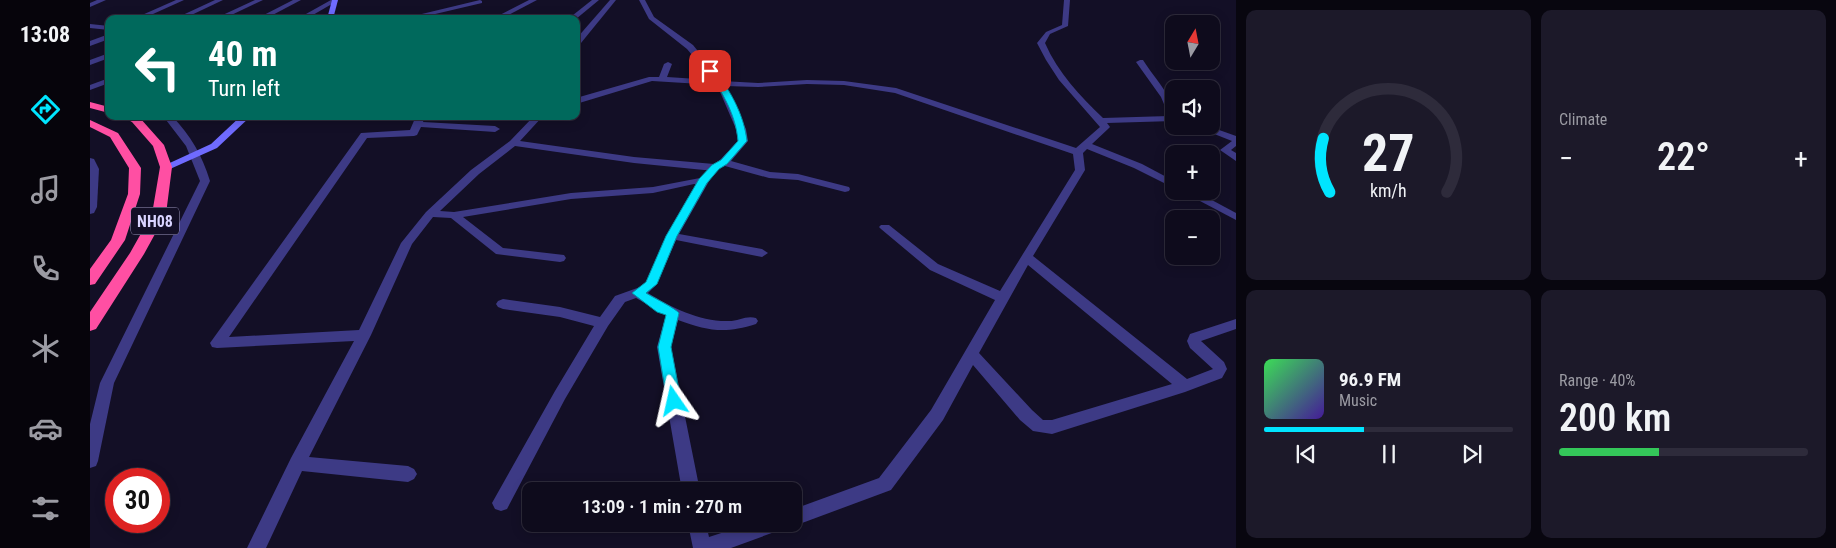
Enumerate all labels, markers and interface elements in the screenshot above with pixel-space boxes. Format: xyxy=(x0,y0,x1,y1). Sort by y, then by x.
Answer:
north arrow xyxy=(1165,15,1220,70)
map controls xyxy=(1165,15,1220,265)
text: 13:08 xyxy=(20,22,70,47)
text: 40 m xyxy=(208,34,277,75)
icon: left xyxy=(125,35,190,100)
pin xyxy=(689,50,731,92)
icon: arrive xyxy=(696,57,724,85)
text: Turn left xyxy=(208,76,280,101)
button: sound xyxy=(1165,80,1220,135)
icon: directions xyxy=(28,92,63,127)
text: Climate xyxy=(1559,110,1607,129)
text: 27 xyxy=(1362,123,1415,184)
text: 22° xyxy=(1657,135,1710,179)
text: − xyxy=(1559,142,1573,175)
text: + xyxy=(1794,142,1808,175)
button: + xyxy=(1165,145,1220,200)
icon: music xyxy=(28,172,63,207)
text: km/h xyxy=(1370,180,1407,201)
road number: NH08 xyxy=(131,208,179,235)
button: − xyxy=(1165,210,1220,265)
icon: phone xyxy=(28,251,63,286)
icon: climate xyxy=(28,331,63,366)
text: 96.9 FM xyxy=(1339,368,1401,391)
text: Range · 40% xyxy=(1559,371,1635,390)
position arrow xyxy=(647,374,699,426)
text: Music xyxy=(1339,391,1377,410)
text: 200 km xyxy=(1559,396,1671,440)
icon: car xyxy=(28,411,63,446)
icon: previous xyxy=(1292,440,1320,468)
icon: pause xyxy=(1375,440,1403,468)
icon: next xyxy=(1458,440,1486,468)
speed limit sign: 30 xyxy=(105,468,170,533)
icon: filters xyxy=(28,491,63,526)
text: 13:09 · 1 min · 270 m xyxy=(582,495,742,518)

